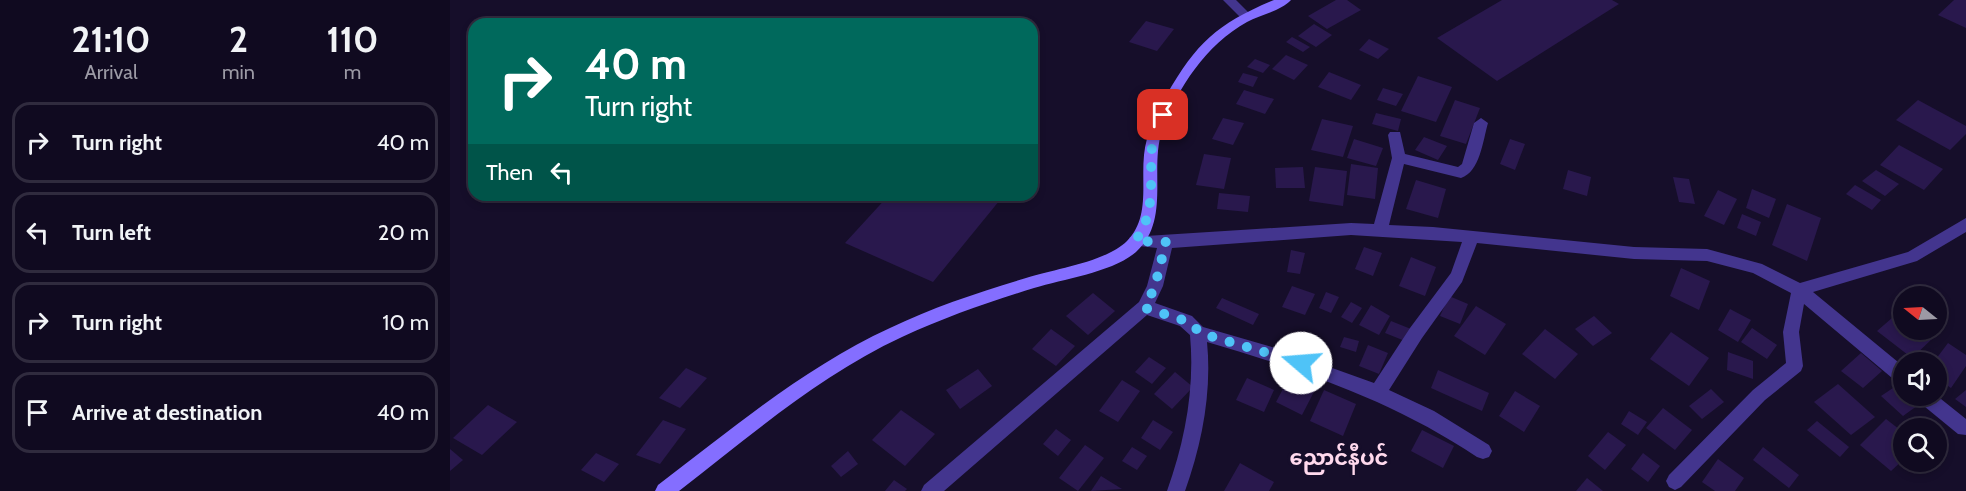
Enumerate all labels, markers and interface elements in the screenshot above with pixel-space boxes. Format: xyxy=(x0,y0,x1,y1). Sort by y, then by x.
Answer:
text: 21:10 xyxy=(72,17,151,61)
text: 2 xyxy=(229,17,248,61)
text: 110 xyxy=(327,17,378,61)
text: 40 m xyxy=(585,38,687,90)
icon: right xyxy=(486,42,564,120)
text: Arrival xyxy=(84,60,138,84)
text: min xyxy=(222,60,255,84)
text: m xyxy=(344,60,361,84)
pin xyxy=(1137,89,1188,140)
text: Turn right xyxy=(585,90,692,123)
icon: arrive xyxy=(1146,98,1179,131)
icon: right xyxy=(21,126,54,159)
text: Turn right xyxy=(72,129,162,156)
text: 40 m xyxy=(377,129,429,156)
icon: left xyxy=(545,156,578,189)
text: Then xyxy=(486,159,533,186)
icon: left xyxy=(21,216,54,249)
text: Turn left xyxy=(72,219,151,246)
text: 20 m xyxy=(378,219,429,246)
north arrow xyxy=(1893,286,1947,340)
map controls xyxy=(1893,286,1947,472)
icon: right xyxy=(21,306,54,339)
text: Turn right xyxy=(72,309,162,336)
text: 10 m xyxy=(382,309,429,336)
position arrow xyxy=(1269,331,1333,395)
button: sound xyxy=(1893,352,1947,406)
icon: arrive xyxy=(21,396,54,429)
text: Arrive at destination xyxy=(72,399,262,426)
text: 40 m xyxy=(377,399,429,426)
button: search xyxy=(1893,418,1947,472)
district label: ညောင်နီပင် xyxy=(1290,442,1388,475)

